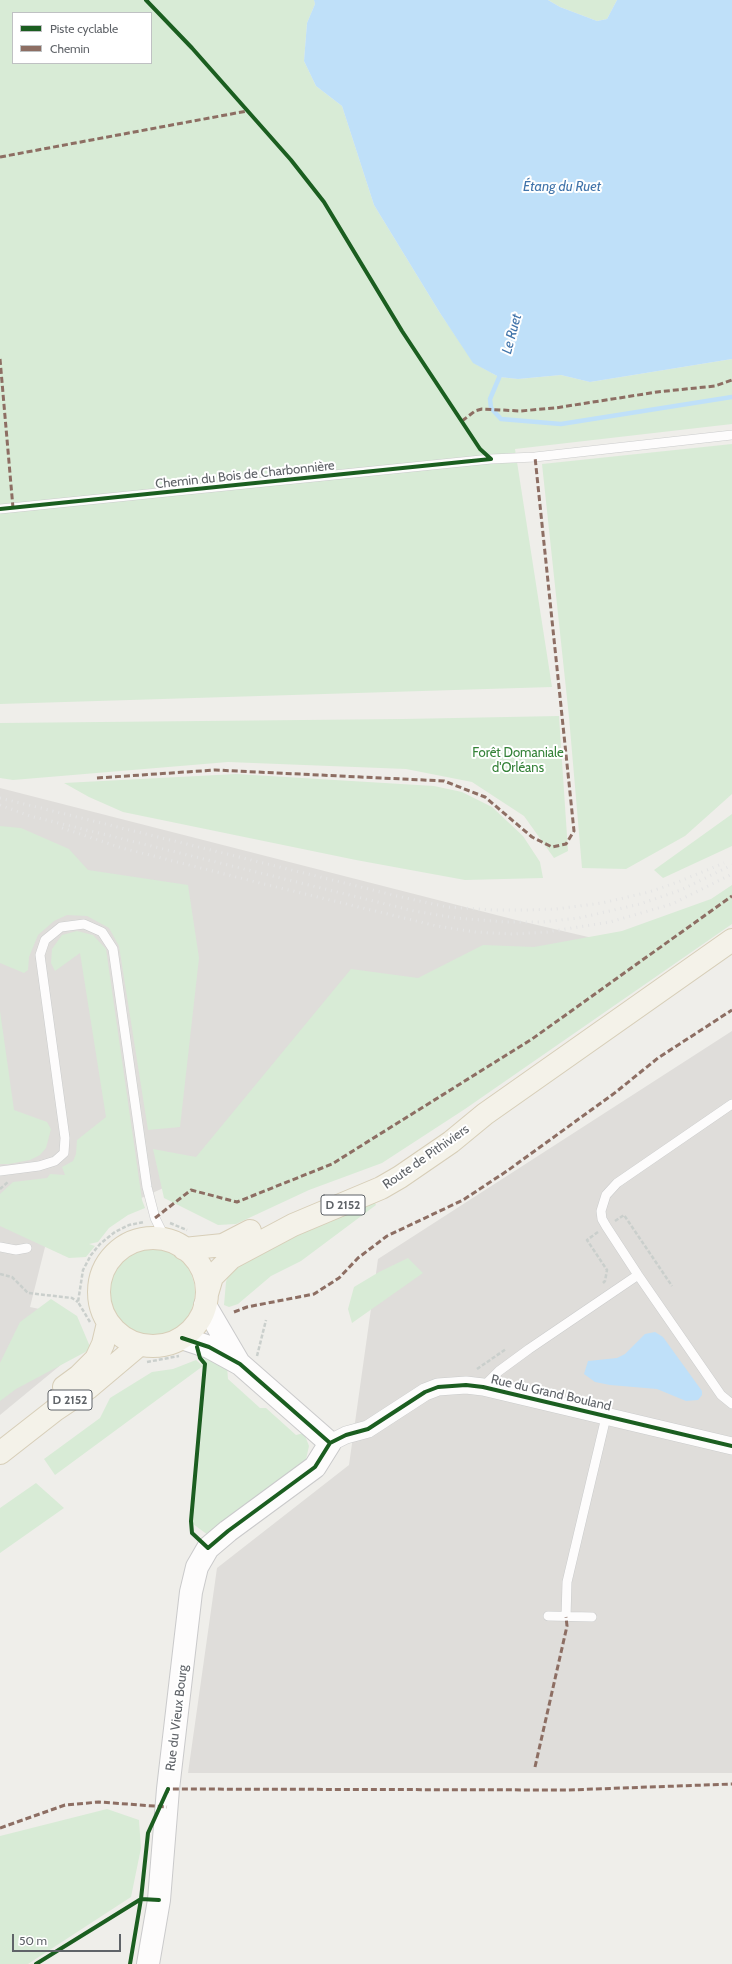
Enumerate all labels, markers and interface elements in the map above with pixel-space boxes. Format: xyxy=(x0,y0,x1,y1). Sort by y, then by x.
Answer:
legend xyxy=(12,12,152,64)
text: Piste cyclable xyxy=(50,21,118,36)
text: Chemin xyxy=(50,41,90,56)
water label: Étang du Ruet xyxy=(523,179,601,195)
water label: Le Ruet xyxy=(499,312,525,356)
street label: Chemin du Bois de Charbonnière xyxy=(155,458,335,492)
park label: Forêt Domaniale d'Orléans xyxy=(472,745,564,776)
street label: Route de Pithiviers xyxy=(380,1121,472,1193)
road number: D 2152 xyxy=(321,1195,365,1215)
street label: Rue du Grand Bouland xyxy=(489,1372,613,1414)
road number: D 2152 xyxy=(48,1390,92,1410)
street label: Rue du Vieux Bourg xyxy=(163,1664,191,1772)
scale bar xyxy=(14,1926,123,1952)
text: 50 m xyxy=(19,1933,47,1948)

